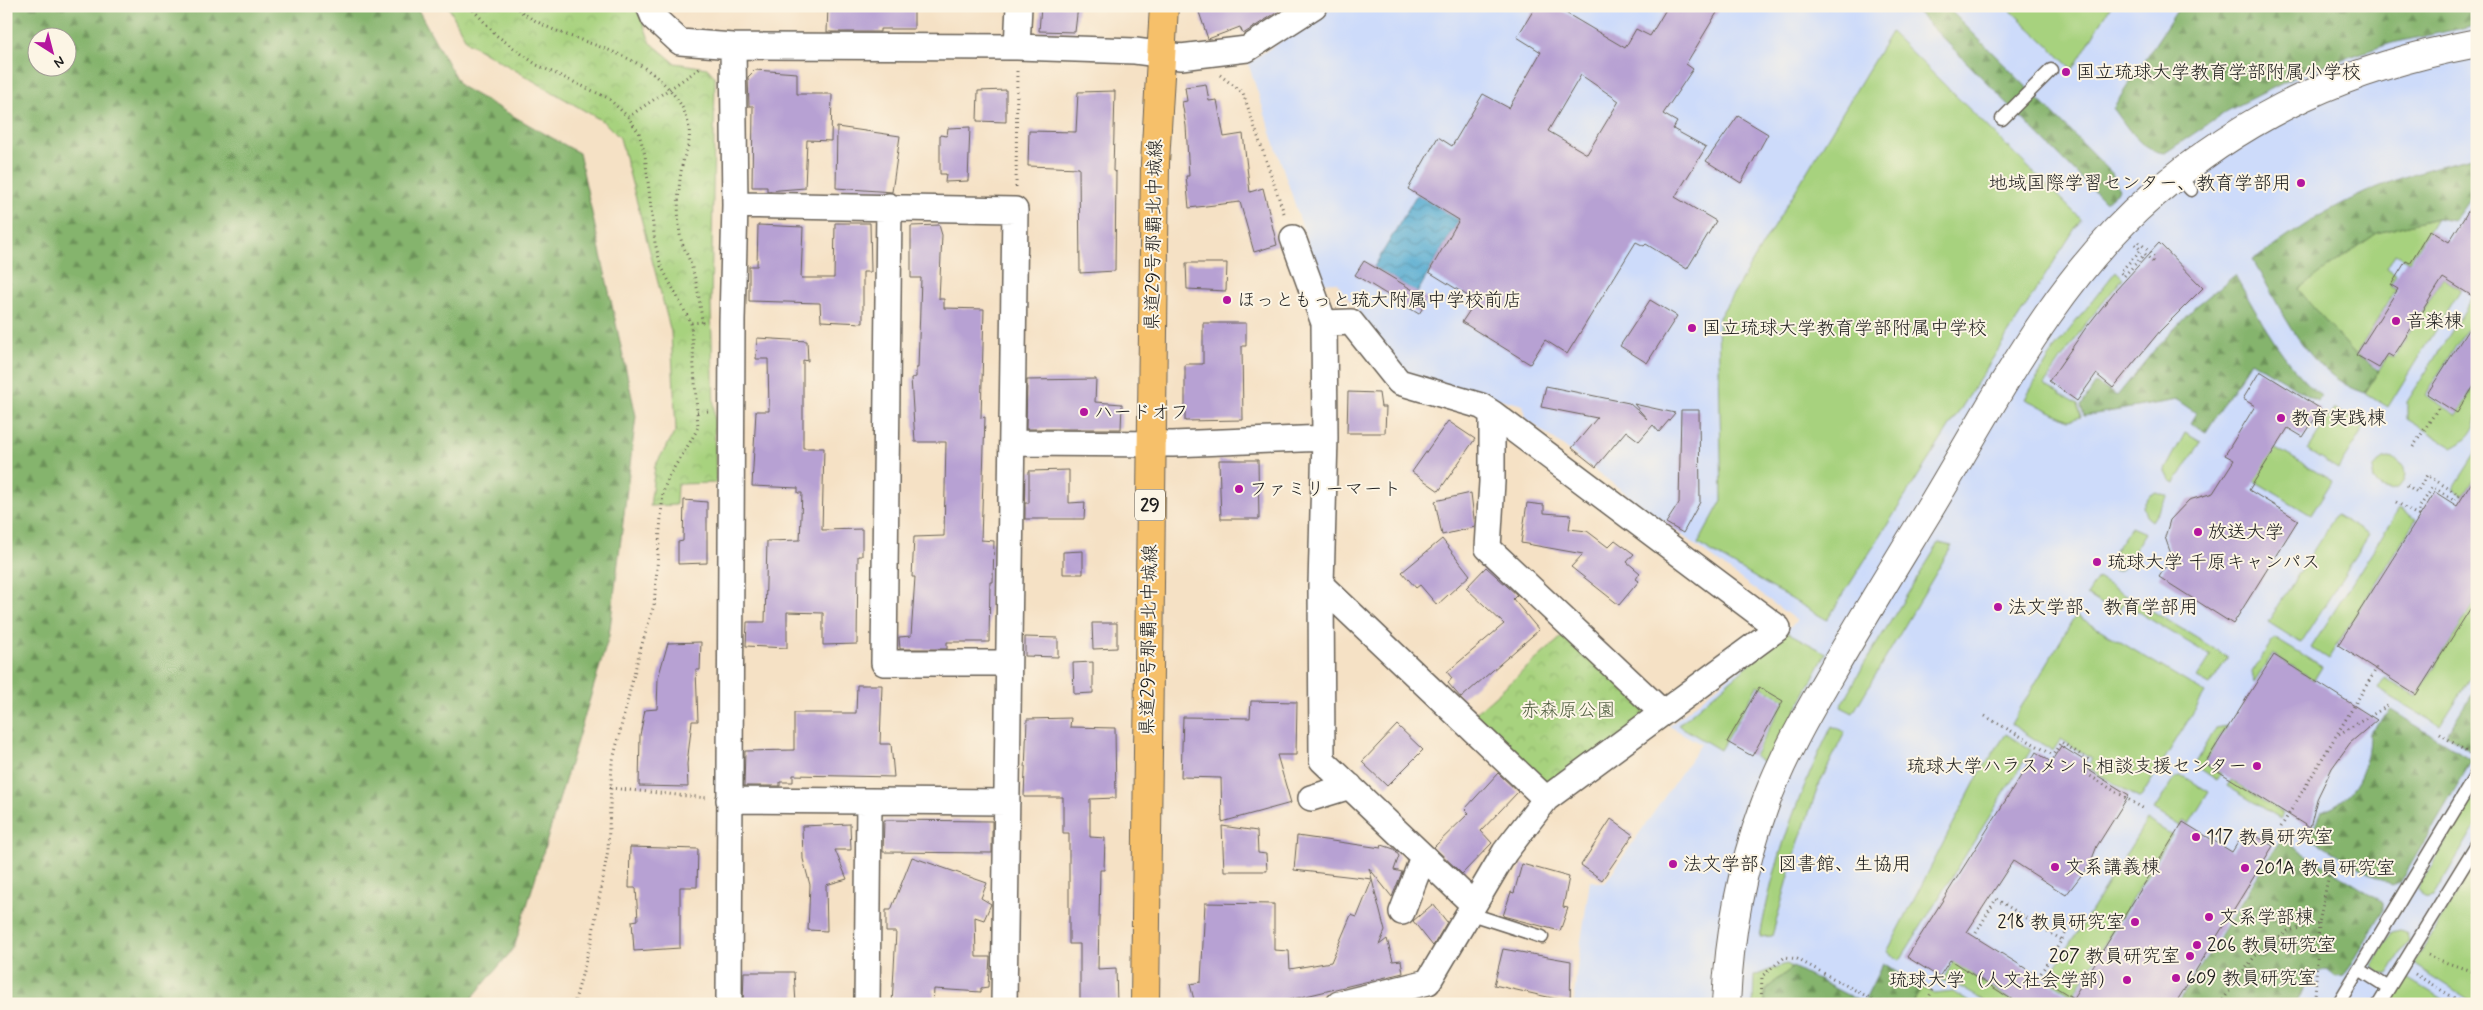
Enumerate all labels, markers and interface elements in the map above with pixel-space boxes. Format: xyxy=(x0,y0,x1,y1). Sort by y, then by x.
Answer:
north arrow xyxy=(28,28,78,78)
text: N xyxy=(50,52,68,72)
place label: 国立琉球大学教育学部附属小学校 xyxy=(2076,60,2361,85)
marker: 国立琉球大学教育学部附属小学校 xyxy=(2060,66,2072,78)
street label: 県道29号那覇北中城線 xyxy=(1140,139,1168,331)
place label: 地域国際学習センター、教育学部用 xyxy=(1989,171,2291,196)
marker: 地域国際学習センター、教育学部用 xyxy=(2295,177,2307,189)
place label: ほっともっと琉大附属中学校前店 xyxy=(1237,288,1522,313)
marker: ほっともっと琉大附属中学校前店 xyxy=(1221,294,1233,306)
place label: 音楽棟 xyxy=(2406,309,2463,334)
marker: 音楽棟 xyxy=(2390,315,2402,327)
place label: 国立琉球大学教育学部附属中学校 xyxy=(1702,316,1987,341)
marker: 国立琉球大学教育学部附属中学校 xyxy=(1686,322,1698,334)
place label: ハードオフ xyxy=(1094,400,1189,425)
marker: ハードオフ xyxy=(1078,406,1090,418)
place label: 教育実践棟 xyxy=(2291,406,2386,431)
marker: 教育実践棟 xyxy=(2275,412,2287,424)
place label: ファミリーマート xyxy=(1249,477,1401,502)
marker: ファミリーマート xyxy=(1233,483,1245,495)
road number: 29 xyxy=(1135,490,1165,520)
place label: 放送大学 xyxy=(2208,520,2284,545)
marker: 放送大学 xyxy=(2192,526,2204,538)
street label: 県道29号那覇北中城線 xyxy=(1135,544,1163,736)
place label: 琉球大学 千原キャンパス xyxy=(2107,550,2320,575)
marker: 琉球大学 千原キャンパス xyxy=(2091,556,2103,568)
place label: 法文学部、教育学部用 xyxy=(2008,595,2198,620)
marker: 法文学部、教育学部用 xyxy=(1992,601,2004,613)
park label: 赤森原公園 xyxy=(1520,698,1616,723)
place label: 琉球大学ハラスメント相談支援センター xyxy=(1907,754,2247,779)
marker: 琉球大学ハラスメント相談支援センター xyxy=(2251,760,2263,772)
place label: 117 教員研究室 xyxy=(2206,825,2333,850)
marker: 117 教員研究室 xyxy=(2190,831,2202,843)
place label: 法文学部、図書館、生協用 xyxy=(1683,852,1911,877)
place label: 文系講義棟 xyxy=(2065,855,2160,880)
place label: 201A 教員研究室 xyxy=(2255,856,2395,881)
marker: 法文学部、図書館、生協用 xyxy=(1667,858,1679,870)
marker: 文系講義棟 xyxy=(2049,861,2061,873)
marker: 201A 教員研究室 xyxy=(2239,862,2251,874)
place label: 文系学部棟 xyxy=(2219,905,2314,930)
place label: 218 教員研究室 xyxy=(1997,910,2125,935)
marker: 文系学部棟 xyxy=(2203,911,2215,923)
marker: 218 教員研究室 xyxy=(2129,916,2141,928)
place label: 206 教員研究室 xyxy=(2207,933,2336,958)
marker: 206 教員研究室 xyxy=(2191,939,2203,951)
place label: 207 教員研究室 xyxy=(2049,944,2180,969)
marker: 207 教員研究室 xyxy=(2184,950,2196,962)
place label: 609 教員研究室 xyxy=(2186,966,2317,991)
place label: 琉球大学（人文社会学部） xyxy=(1889,968,2117,993)
marker: 609 教員研究室 xyxy=(2170,972,2182,984)
marker: 琉球大学（人文社会学部） xyxy=(2121,974,2133,986)

